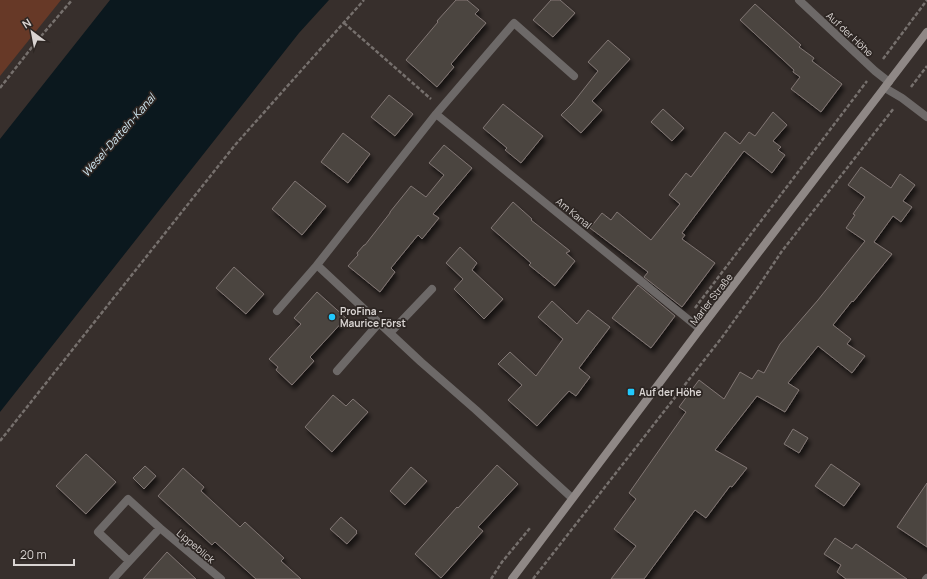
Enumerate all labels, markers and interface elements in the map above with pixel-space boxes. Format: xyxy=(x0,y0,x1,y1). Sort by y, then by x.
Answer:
street label: Auf der Höhe xyxy=(823,9,877,60)
north arrow xyxy=(12,12,52,52)
text: N xyxy=(19,15,34,32)
water label: Wesel-Datteln-Kanal xyxy=(78,89,159,180)
street label: Am Kanal xyxy=(553,194,595,232)
street label: Marler Straße xyxy=(686,270,736,328)
place label: ProFina - Maurice Först xyxy=(340,304,406,330)
marker: ProFina - Maurice Först xyxy=(327,312,337,322)
place label: Auf der Höhe xyxy=(639,385,702,399)
marker: Auf der Höhe xyxy=(626,387,636,397)
street label: Lippeblick xyxy=(174,526,219,567)
scale bar xyxy=(14,541,74,567)
text: 20 m xyxy=(20,546,47,563)

